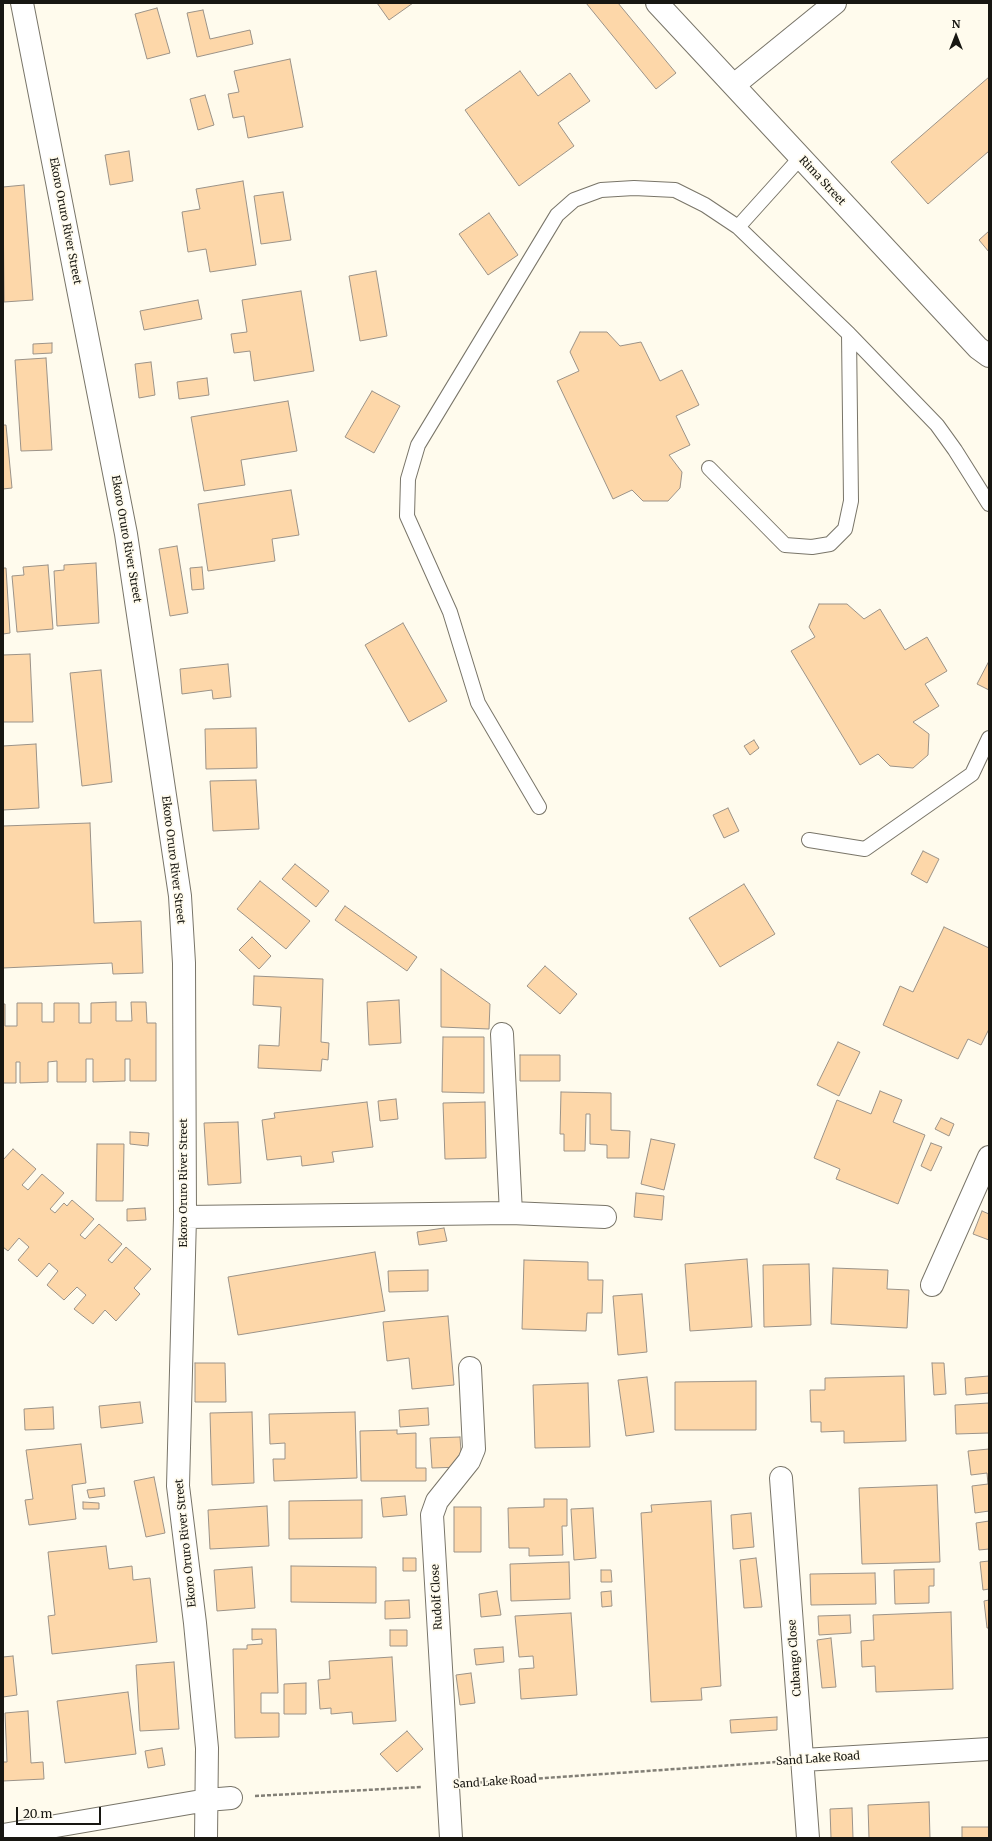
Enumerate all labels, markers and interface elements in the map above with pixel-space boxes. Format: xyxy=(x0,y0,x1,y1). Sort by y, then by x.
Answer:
north arrow xyxy=(936,16,976,56)
text: N xyxy=(952,17,960,31)
street label: Rima Street xyxy=(796,154,848,208)
street label: Ekoro Oruro River Street xyxy=(46,156,84,286)
street label: Ekoro Oruro River Street xyxy=(108,474,144,604)
street label: Ekoro Oruro River Street xyxy=(159,795,187,925)
street label: Ekoro Oruro River Street xyxy=(177,1118,191,1248)
street label: Ekoro Oruro River Street xyxy=(173,1478,199,1608)
street label: Rudolf Close xyxy=(429,1564,445,1630)
street label: Cubango Close xyxy=(786,1619,804,1697)
street label: Sand Lake Road xyxy=(776,1749,860,1769)
street label: Sand Lake Road xyxy=(453,1772,537,1792)
scale bar xyxy=(18,1799,103,1825)
text: 20 m xyxy=(23,1806,52,1821)

